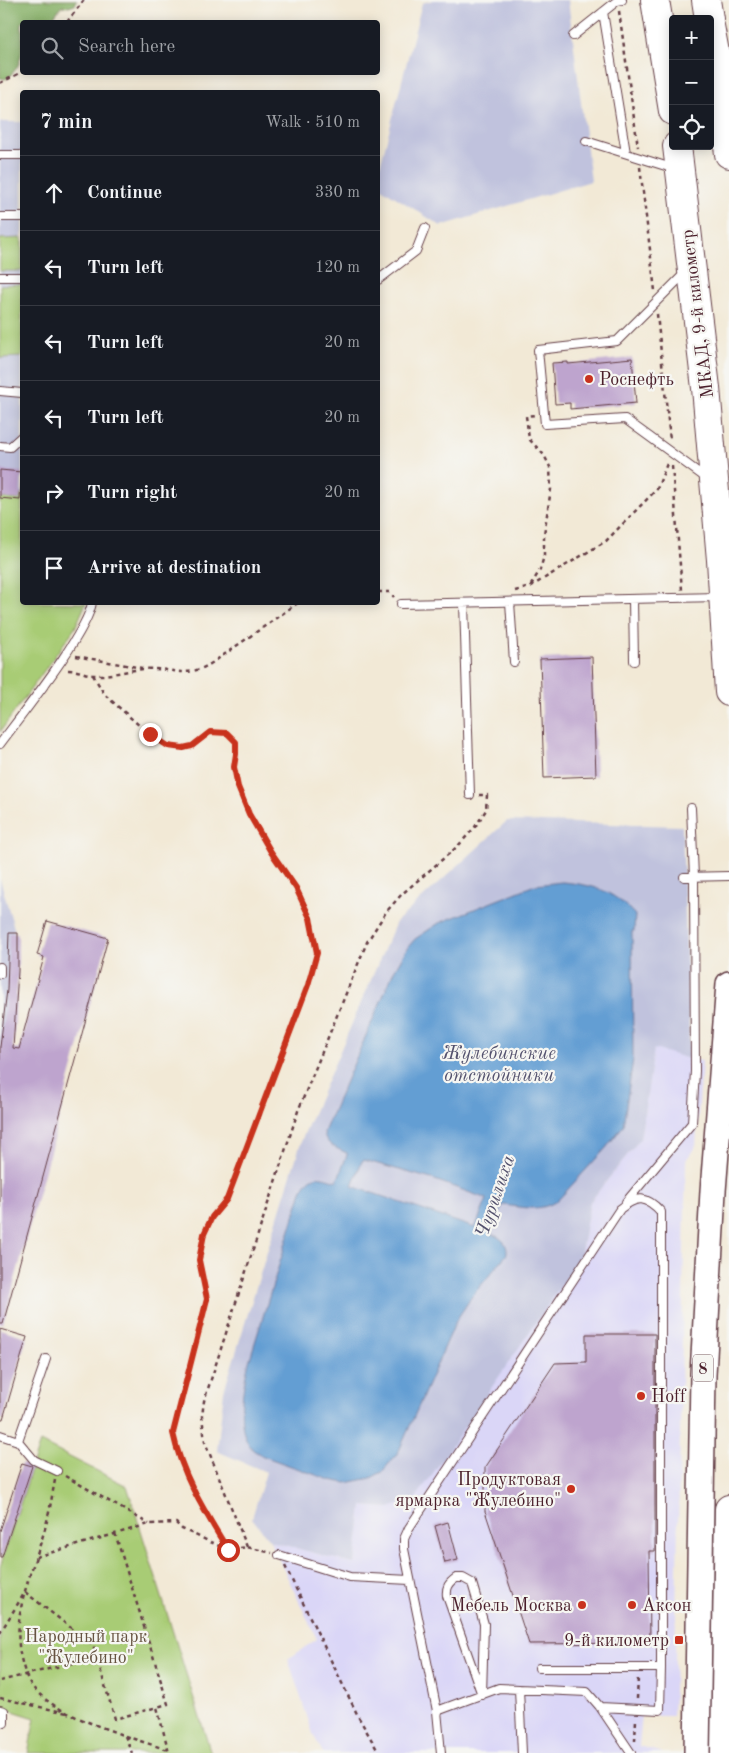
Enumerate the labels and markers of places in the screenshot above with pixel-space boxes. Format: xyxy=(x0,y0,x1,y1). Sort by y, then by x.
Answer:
place label: Роснефть xyxy=(599,371,674,390)
marker: Роснефть xyxy=(583,373,595,385)
place label: Hoff xyxy=(651,1388,687,1406)
marker: Hoff xyxy=(635,1390,647,1402)
place label: Продуктовая ярмарка "Жулебино" xyxy=(395,1471,561,1510)
marker: Продуктовая ярмарка "Жулебино" xyxy=(565,1483,577,1495)
place label: Мебель Москва xyxy=(451,1597,572,1615)
place label: Аксон xyxy=(642,1597,692,1615)
marker: Мебель Москва xyxy=(576,1599,588,1611)
marker: Аксон xyxy=(626,1599,638,1611)
place label: 9-й километр xyxy=(564,1632,669,1650)
marker: 9-й километр xyxy=(673,1634,685,1646)

